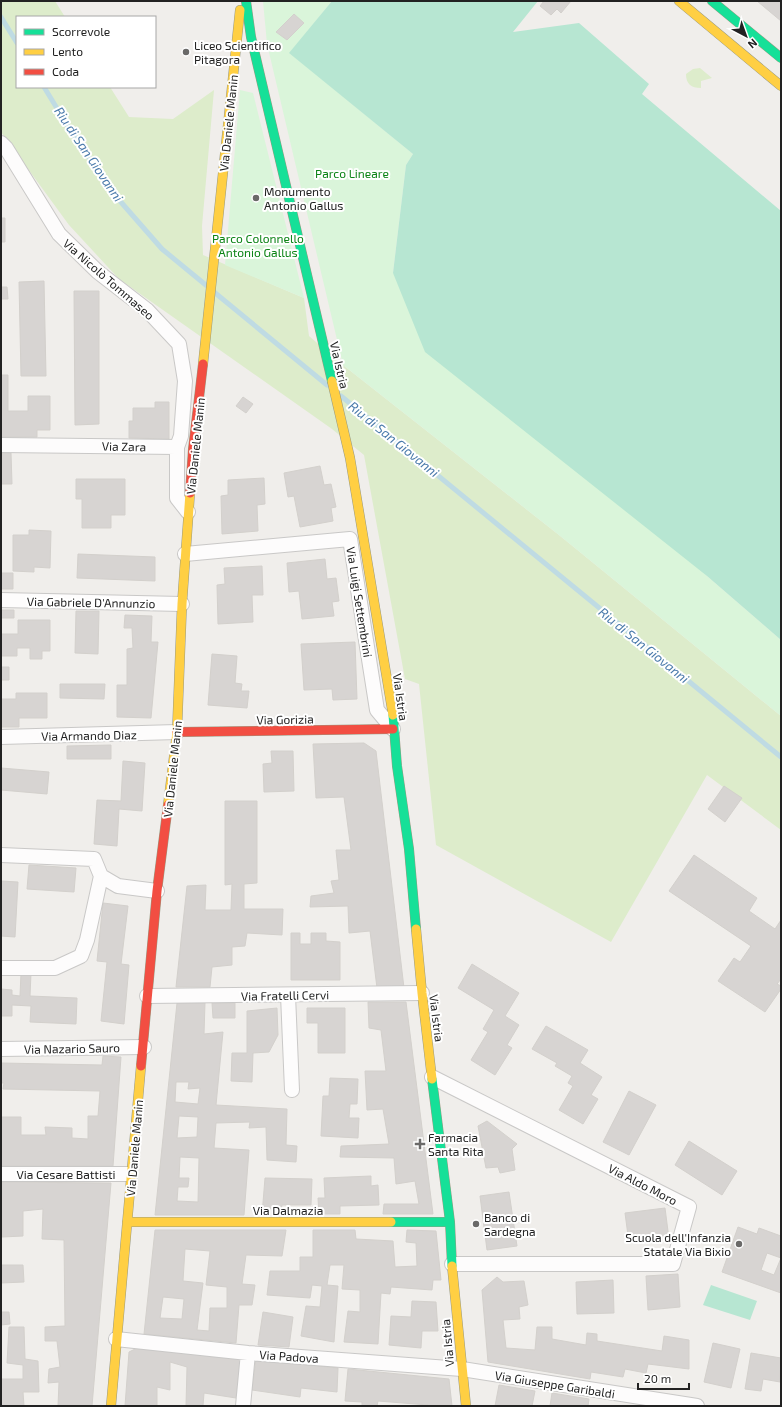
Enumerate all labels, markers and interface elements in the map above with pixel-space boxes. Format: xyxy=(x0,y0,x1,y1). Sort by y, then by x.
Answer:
legend xyxy=(16,16,156,88)
north arrow xyxy=(726,16,766,56)
text: Scorrevole xyxy=(52,24,110,38)
text: N xyxy=(746,36,760,51)
place label: Liceo Scientifico Pitagora xyxy=(194,38,281,66)
text: Lento xyxy=(52,44,83,58)
marker: Liceo Scientifico Pitagora xyxy=(181,47,191,57)
text: Coda xyxy=(52,64,79,78)
street label: Via Daniele Manin xyxy=(216,74,240,172)
water label: Riu di San Giovanni xyxy=(51,103,127,205)
park label: Parco Lineare xyxy=(315,166,389,180)
place label: Monumento Antonio Gallus xyxy=(264,184,343,212)
marker: Monumento Antonio Gallus xyxy=(251,193,261,203)
park label: Parco Colonnello Antonio Gallus xyxy=(212,231,304,259)
street label: Via Nicolò Tommaseo xyxy=(61,236,157,322)
street label: Via Istria xyxy=(328,340,352,390)
street label: Via Daniele Manin xyxy=(183,397,207,495)
water label: Riu di San Giovanni xyxy=(346,398,442,480)
street label: Via Zara xyxy=(102,439,146,453)
street label: Via Luigi Settembrini xyxy=(344,546,376,658)
street label: Via Gabriele D'Annunzio xyxy=(27,594,156,610)
water label: Riu di San Giovanni xyxy=(596,604,692,686)
street label: Via Istria xyxy=(391,672,411,722)
street label: Via Gorizia xyxy=(256,712,314,726)
street label: Via Daniele Manin xyxy=(160,720,184,818)
street label: Via Armando Diaz xyxy=(41,727,137,743)
street label: Via Fratelli Cervi xyxy=(241,987,329,1003)
street label: Via Istria xyxy=(427,993,447,1043)
street label: Via Nazario Sauro xyxy=(24,1040,120,1056)
street label: Via Daniele Manin xyxy=(123,1099,145,1197)
place label: Farmacia Santa Rita xyxy=(428,1130,484,1158)
marker: Farmacia Santa Rita xyxy=(415,1139,425,1149)
street label: Via Aldo Moro xyxy=(606,1161,680,1207)
street label: Via Cesare Battisti xyxy=(16,1167,116,1181)
street label: Via Dalmazia xyxy=(253,1203,323,1217)
place label: Banco di Sardegna xyxy=(484,1210,536,1238)
marker: Banco di Sardegna xyxy=(471,1219,481,1229)
place label: Scuola dell'Infanzia Statale Via Bixio xyxy=(625,1230,731,1258)
marker: Scuola dell'Infanzia Statale Via Bixio xyxy=(734,1239,744,1249)
street label: Via Istria xyxy=(438,1319,456,1367)
street label: Via Padova xyxy=(259,1347,319,1365)
scale bar xyxy=(638,1365,689,1391)
street label: Via Giuseppe Garibaldi xyxy=(494,1368,616,1400)
text: 20 m xyxy=(644,1371,671,1385)

